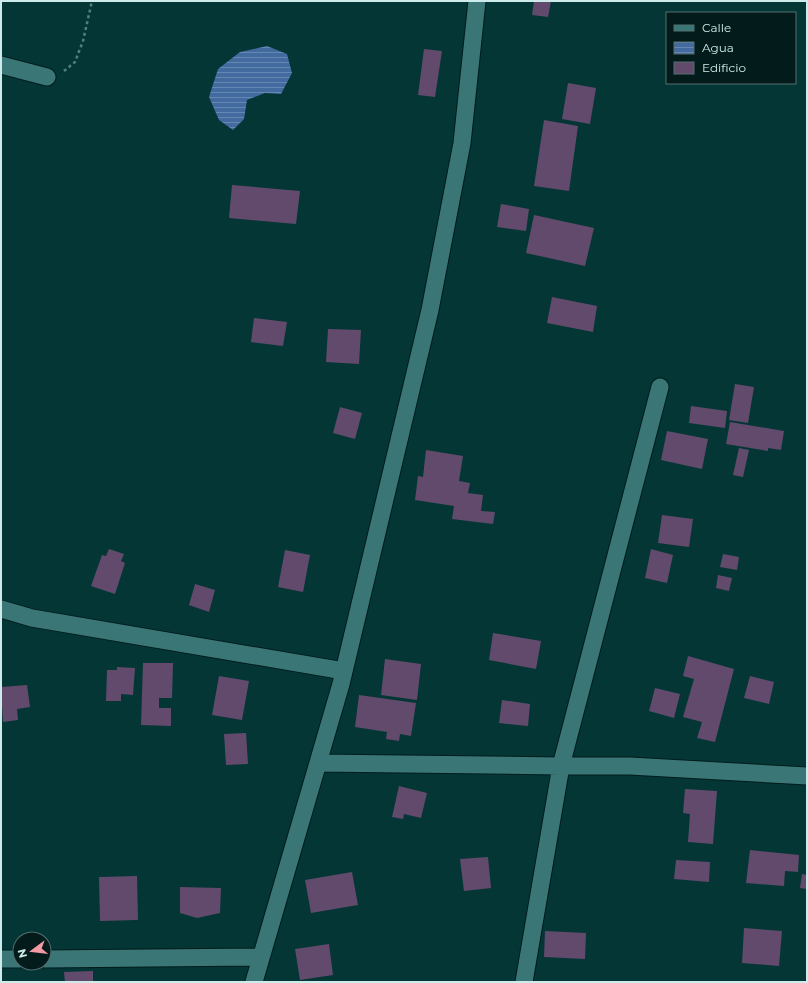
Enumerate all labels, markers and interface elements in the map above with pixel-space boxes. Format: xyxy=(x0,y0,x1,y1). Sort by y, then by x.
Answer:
legend xyxy=(666,12,796,84)
text: Calle xyxy=(702,20,731,35)
text: Agua xyxy=(702,40,734,55)
text: Edificio xyxy=(702,60,746,75)
north arrow xyxy=(12,931,52,971)
text: N xyxy=(14,947,30,960)

